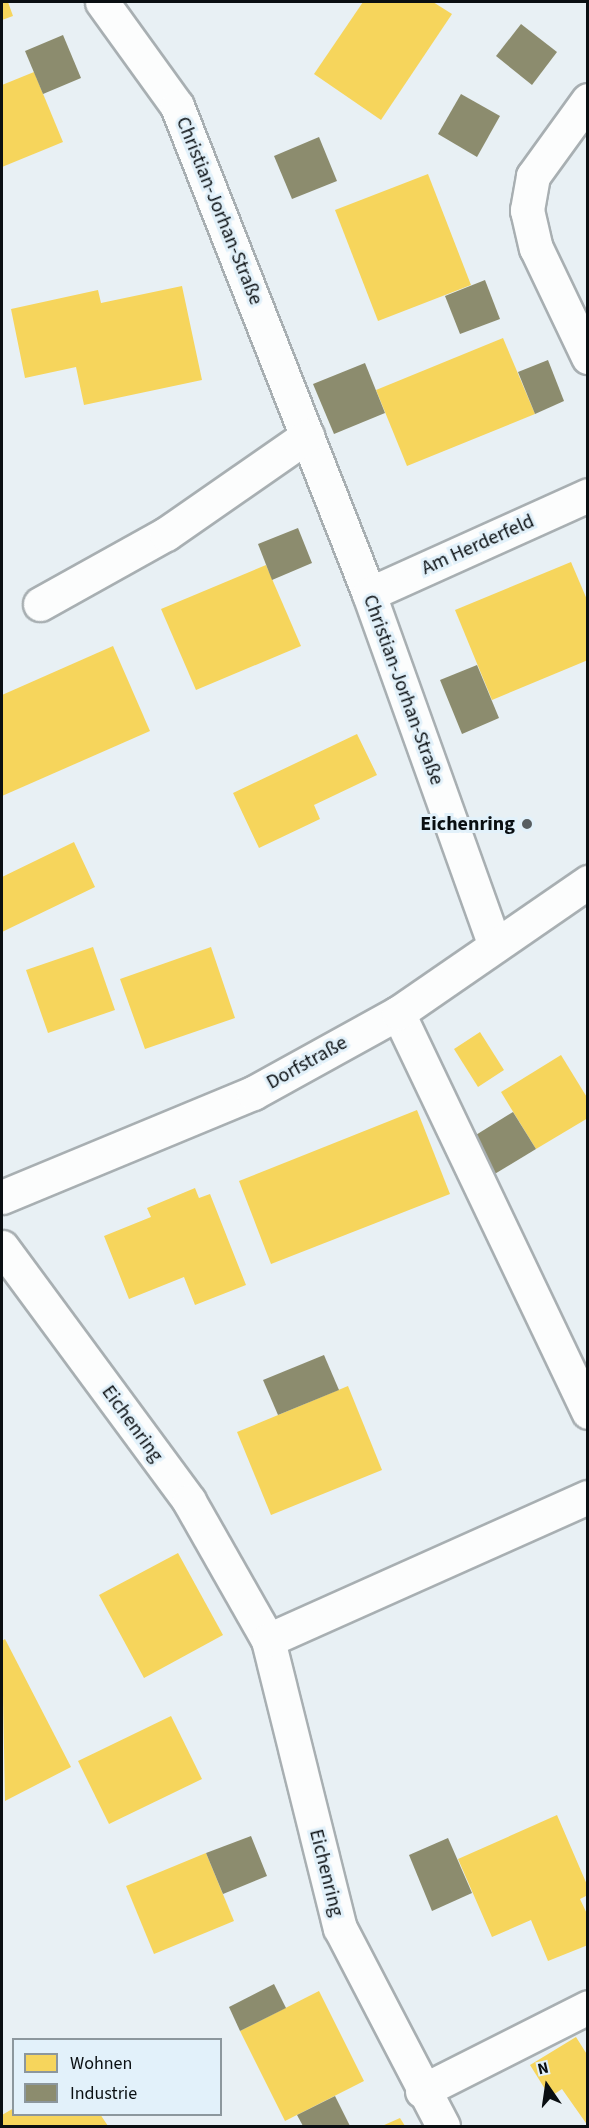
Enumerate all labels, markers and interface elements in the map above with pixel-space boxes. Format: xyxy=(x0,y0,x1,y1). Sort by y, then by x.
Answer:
street label: Christian-Jorhan-Straße xyxy=(170,113,268,309)
street label: Am Herderfeld xyxy=(418,509,538,581)
street label: Christian-Jorhan-Straße xyxy=(357,592,449,788)
place label: Eichenring xyxy=(420,812,515,836)
marker: Eichenring xyxy=(520,817,534,831)
street label: Dorfstraße xyxy=(262,1031,352,1095)
street label: Eichenring xyxy=(96,1381,168,1467)
street label: Eichenring xyxy=(304,1827,348,1919)
legend xyxy=(12,2038,222,2116)
text: Wohnen xyxy=(70,2051,132,2076)
north arrow xyxy=(517,2056,577,2116)
text: N xyxy=(535,2057,551,2080)
text: Industrie xyxy=(70,2081,137,2106)

